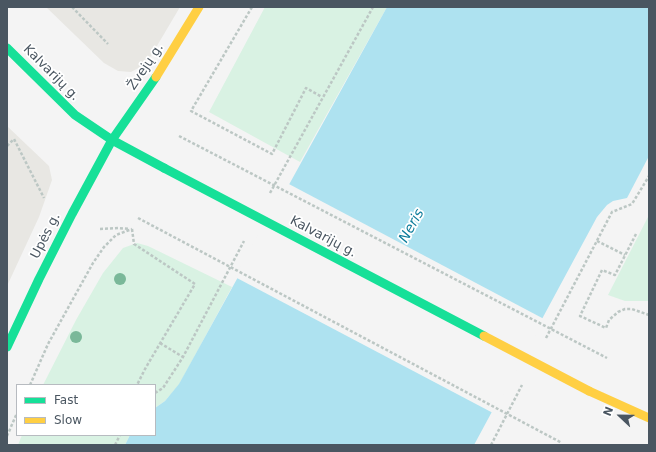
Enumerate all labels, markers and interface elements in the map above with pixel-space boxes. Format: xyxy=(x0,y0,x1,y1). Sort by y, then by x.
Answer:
street label: Žvejų g. xyxy=(125,41,167,93)
street label: Kalvarijų g. xyxy=(20,42,82,104)
water label: Neris xyxy=(396,206,428,246)
street label: Upės g. xyxy=(28,211,64,261)
street label: Kalvarijų g. xyxy=(287,213,359,261)
legend xyxy=(16,384,156,436)
text: Fast xyxy=(54,393,78,407)
north arrow xyxy=(600,396,640,436)
text: N xyxy=(601,405,616,418)
text: Slow xyxy=(54,413,82,427)

